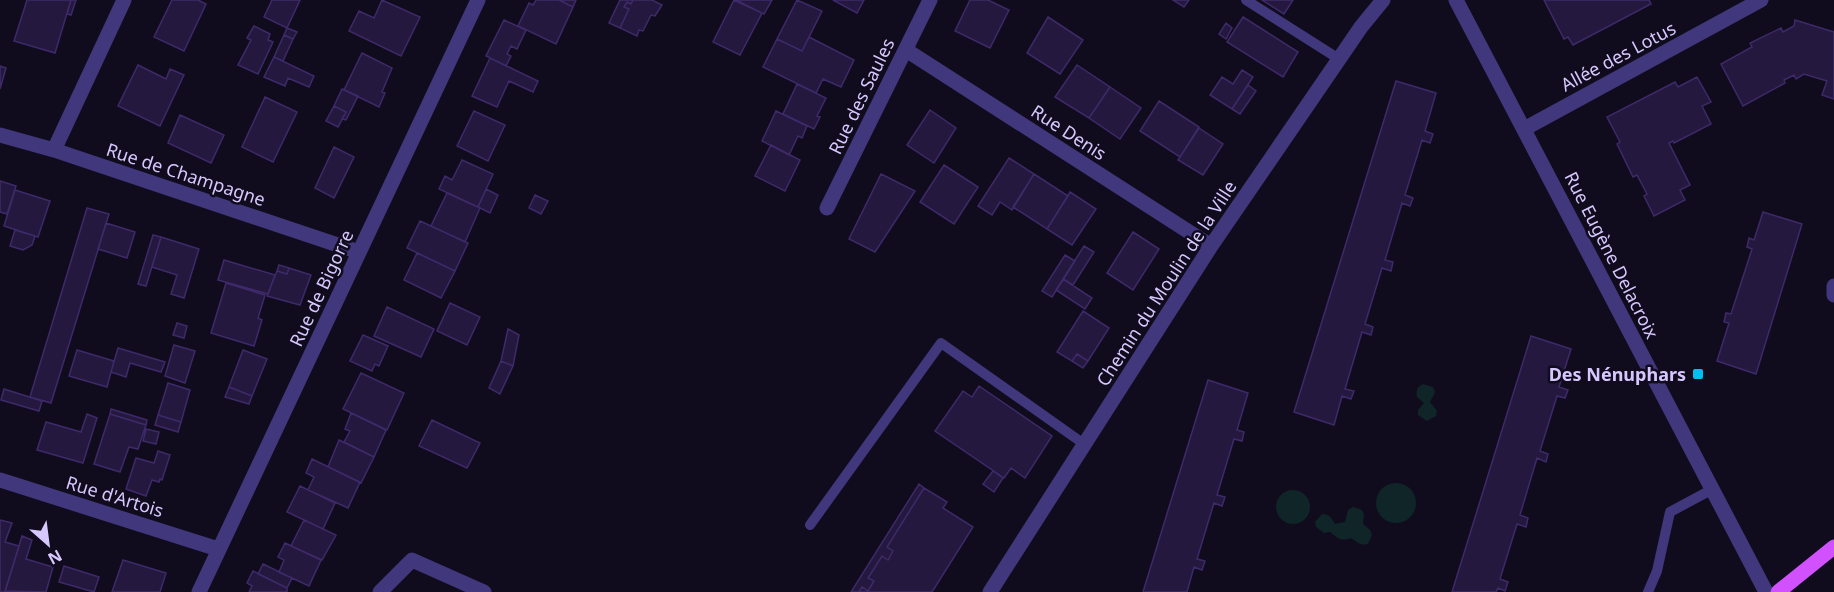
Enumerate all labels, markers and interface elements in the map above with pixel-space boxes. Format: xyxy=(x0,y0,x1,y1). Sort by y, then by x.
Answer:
street label: Allée des Lotus xyxy=(1556,16,1680,96)
street label: Rue des Saules xyxy=(823,34,899,158)
street label: Rue Denis xyxy=(1027,99,1111,165)
street label: Rue de Champagne xyxy=(103,137,269,211)
street label: Rue Eugène Delacroix xyxy=(1559,167,1665,343)
street label: Chemin du Moulin de la Ville xyxy=(1090,176,1242,390)
street label: Rue de Bigorre xyxy=(283,226,359,350)
place label: Des Nénuphars xyxy=(1549,362,1686,386)
marker: Des Nénuphars xyxy=(1691,367,1705,381)
street label: Rue d'Artois xyxy=(63,470,167,522)
north arrow xyxy=(18,514,78,574)
text: N xyxy=(44,544,66,570)

